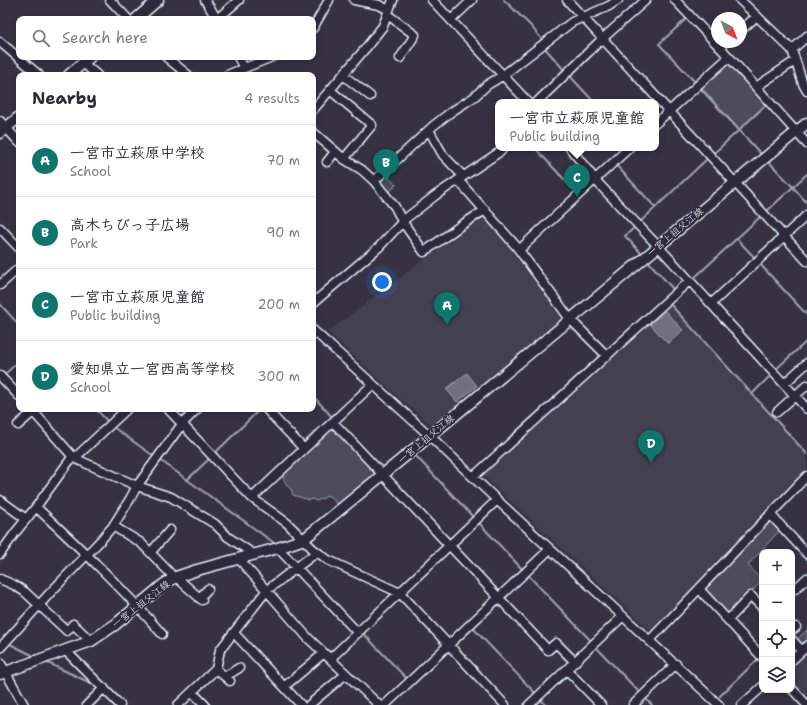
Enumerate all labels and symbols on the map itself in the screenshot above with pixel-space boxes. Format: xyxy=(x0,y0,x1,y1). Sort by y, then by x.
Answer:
north arrow xyxy=(711,12,747,48)
pin: B xyxy=(373,149,399,182)
pin: C xyxy=(564,164,590,197)
street label: 一宮上祖父江線 xyxy=(644,205,706,259)
your location xyxy=(372,272,392,292)
pin: A xyxy=(434,292,460,325)
street label: 一宮上祖父江線 xyxy=(395,412,457,466)
pin: D xyxy=(638,430,664,463)
street label: 一宮上祖父江線 xyxy=(109,577,173,631)

